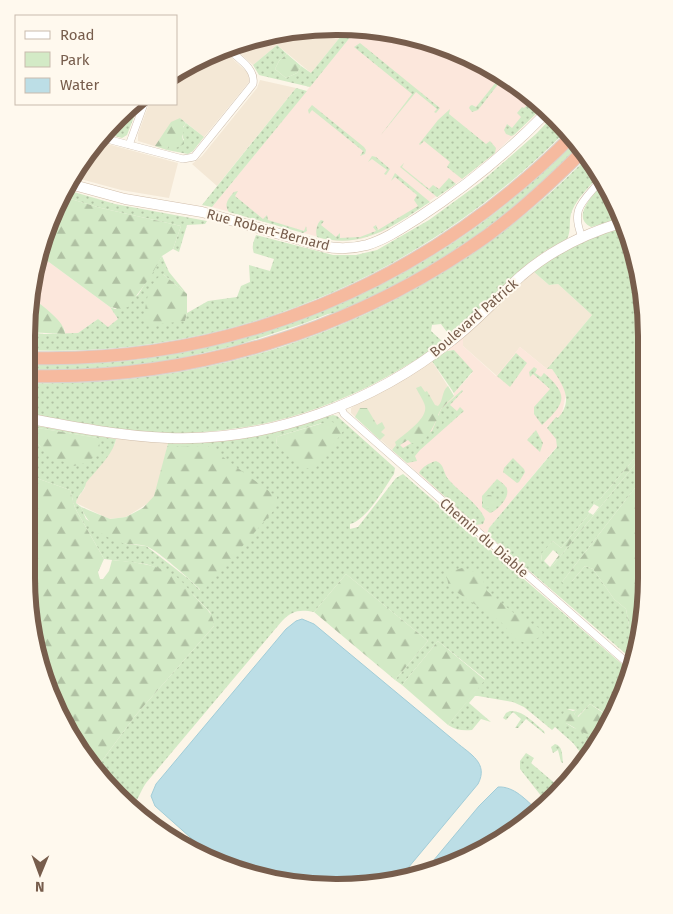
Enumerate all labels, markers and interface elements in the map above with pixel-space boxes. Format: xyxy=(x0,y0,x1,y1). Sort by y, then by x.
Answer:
legend xyxy=(15,15,178,105)
text: Road xyxy=(60,26,95,44)
text: Park xyxy=(60,51,90,69)
text: Water xyxy=(60,76,99,94)
street label: Rue Robert-Bernard xyxy=(205,205,331,255)
street label: Boulevard Patrick xyxy=(427,275,522,361)
street label: Chemin du Diable xyxy=(436,495,532,581)
north arrow xyxy=(15,849,65,899)
text: N xyxy=(35,878,45,895)

